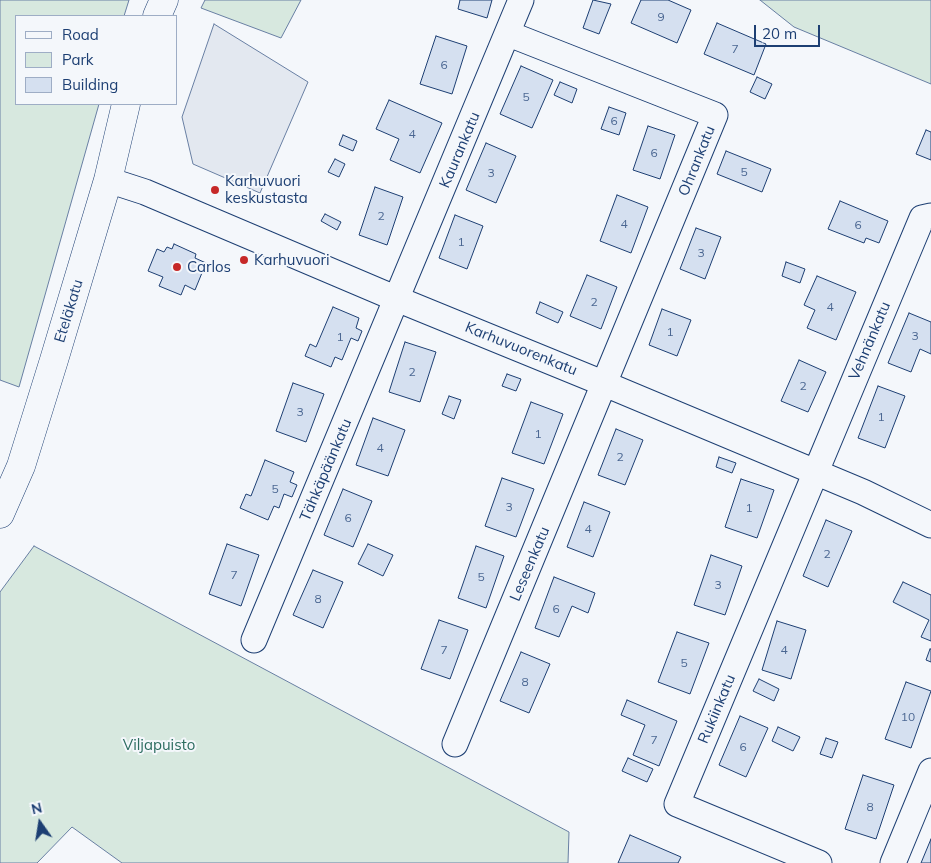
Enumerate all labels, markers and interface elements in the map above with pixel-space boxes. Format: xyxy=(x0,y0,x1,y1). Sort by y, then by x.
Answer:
house number: 9 xyxy=(657,10,665,24)
legend xyxy=(15,15,178,105)
scale bar xyxy=(756,15,822,47)
text: 20 m xyxy=(762,24,797,43)
text: Road xyxy=(62,25,99,44)
house number: 7 xyxy=(731,42,739,56)
text: Park xyxy=(62,50,94,69)
house number: 6 xyxy=(440,58,448,72)
text: Building xyxy=(62,75,118,94)
house number: 5 xyxy=(522,90,530,104)
street label: Kaurankatu xyxy=(436,109,484,191)
house number: 6 xyxy=(610,114,618,128)
street label: Ohrankatu xyxy=(675,123,719,199)
house number: 4 xyxy=(408,127,416,141)
house number: 6 xyxy=(650,146,658,160)
house number: 5 xyxy=(740,165,748,179)
house number: 3 xyxy=(487,166,495,180)
place label: Karhuvuori keskustasta xyxy=(225,172,308,207)
marker: Karhuvuori keskustasta xyxy=(209,184,221,196)
house number: 2 xyxy=(377,209,385,223)
house number: 4 xyxy=(620,217,628,231)
house number: 6 xyxy=(854,218,862,232)
house number: 1 xyxy=(457,235,465,249)
house number: 3 xyxy=(697,246,705,260)
place label: Karhuvuori xyxy=(254,251,330,269)
marker: Karhuvuori xyxy=(238,254,250,266)
place label: Carlos xyxy=(187,258,231,276)
marker: Carlos xyxy=(171,261,183,273)
street label: Eteläkatu xyxy=(51,277,87,345)
house number: 2 xyxy=(590,295,598,309)
street label: Vehnänkatu xyxy=(845,299,895,383)
house number: 4 xyxy=(826,300,834,314)
street label: Karhuvuorenkatu xyxy=(462,318,580,380)
house number: 1 xyxy=(666,325,674,339)
house number: 3 xyxy=(911,329,919,343)
house number: 1 xyxy=(336,330,344,344)
house number: 2 xyxy=(408,365,416,379)
house number: 2 xyxy=(799,379,807,393)
house number: 3 xyxy=(296,405,304,419)
house number: 1 xyxy=(877,410,885,424)
street label: Tähkäpäänkatu xyxy=(296,416,356,524)
house number: 1 xyxy=(534,427,542,441)
house number: 4 xyxy=(376,441,384,455)
house number: 2 xyxy=(616,450,624,464)
house number: 5 xyxy=(271,482,279,496)
house number: 3 xyxy=(505,500,513,514)
house number: 1 xyxy=(745,501,753,515)
house number: 6 xyxy=(344,511,352,525)
house number: 4 xyxy=(584,522,592,536)
street label: Leseenkatu xyxy=(506,524,554,604)
house number: 2 xyxy=(823,547,831,561)
house number: 7 xyxy=(230,568,238,582)
house number: 5 xyxy=(477,570,485,584)
house number: 3 xyxy=(714,578,722,592)
house number: 8 xyxy=(314,592,322,606)
house number: 6 xyxy=(552,602,560,616)
house number: 7 xyxy=(440,643,448,657)
house number: 4 xyxy=(780,643,788,657)
house number: 5 xyxy=(680,656,688,670)
street label: Rukiinkatu xyxy=(694,672,740,746)
house number: 8 xyxy=(521,675,529,689)
house number: 10 xyxy=(901,710,915,724)
house number: 7 xyxy=(650,733,658,747)
park label: Viljapuisto xyxy=(123,736,195,754)
house number: 6 xyxy=(739,740,747,754)
north arrow xyxy=(15,798,65,848)
text: N xyxy=(29,798,44,818)
house number: 8 xyxy=(866,800,874,814)

